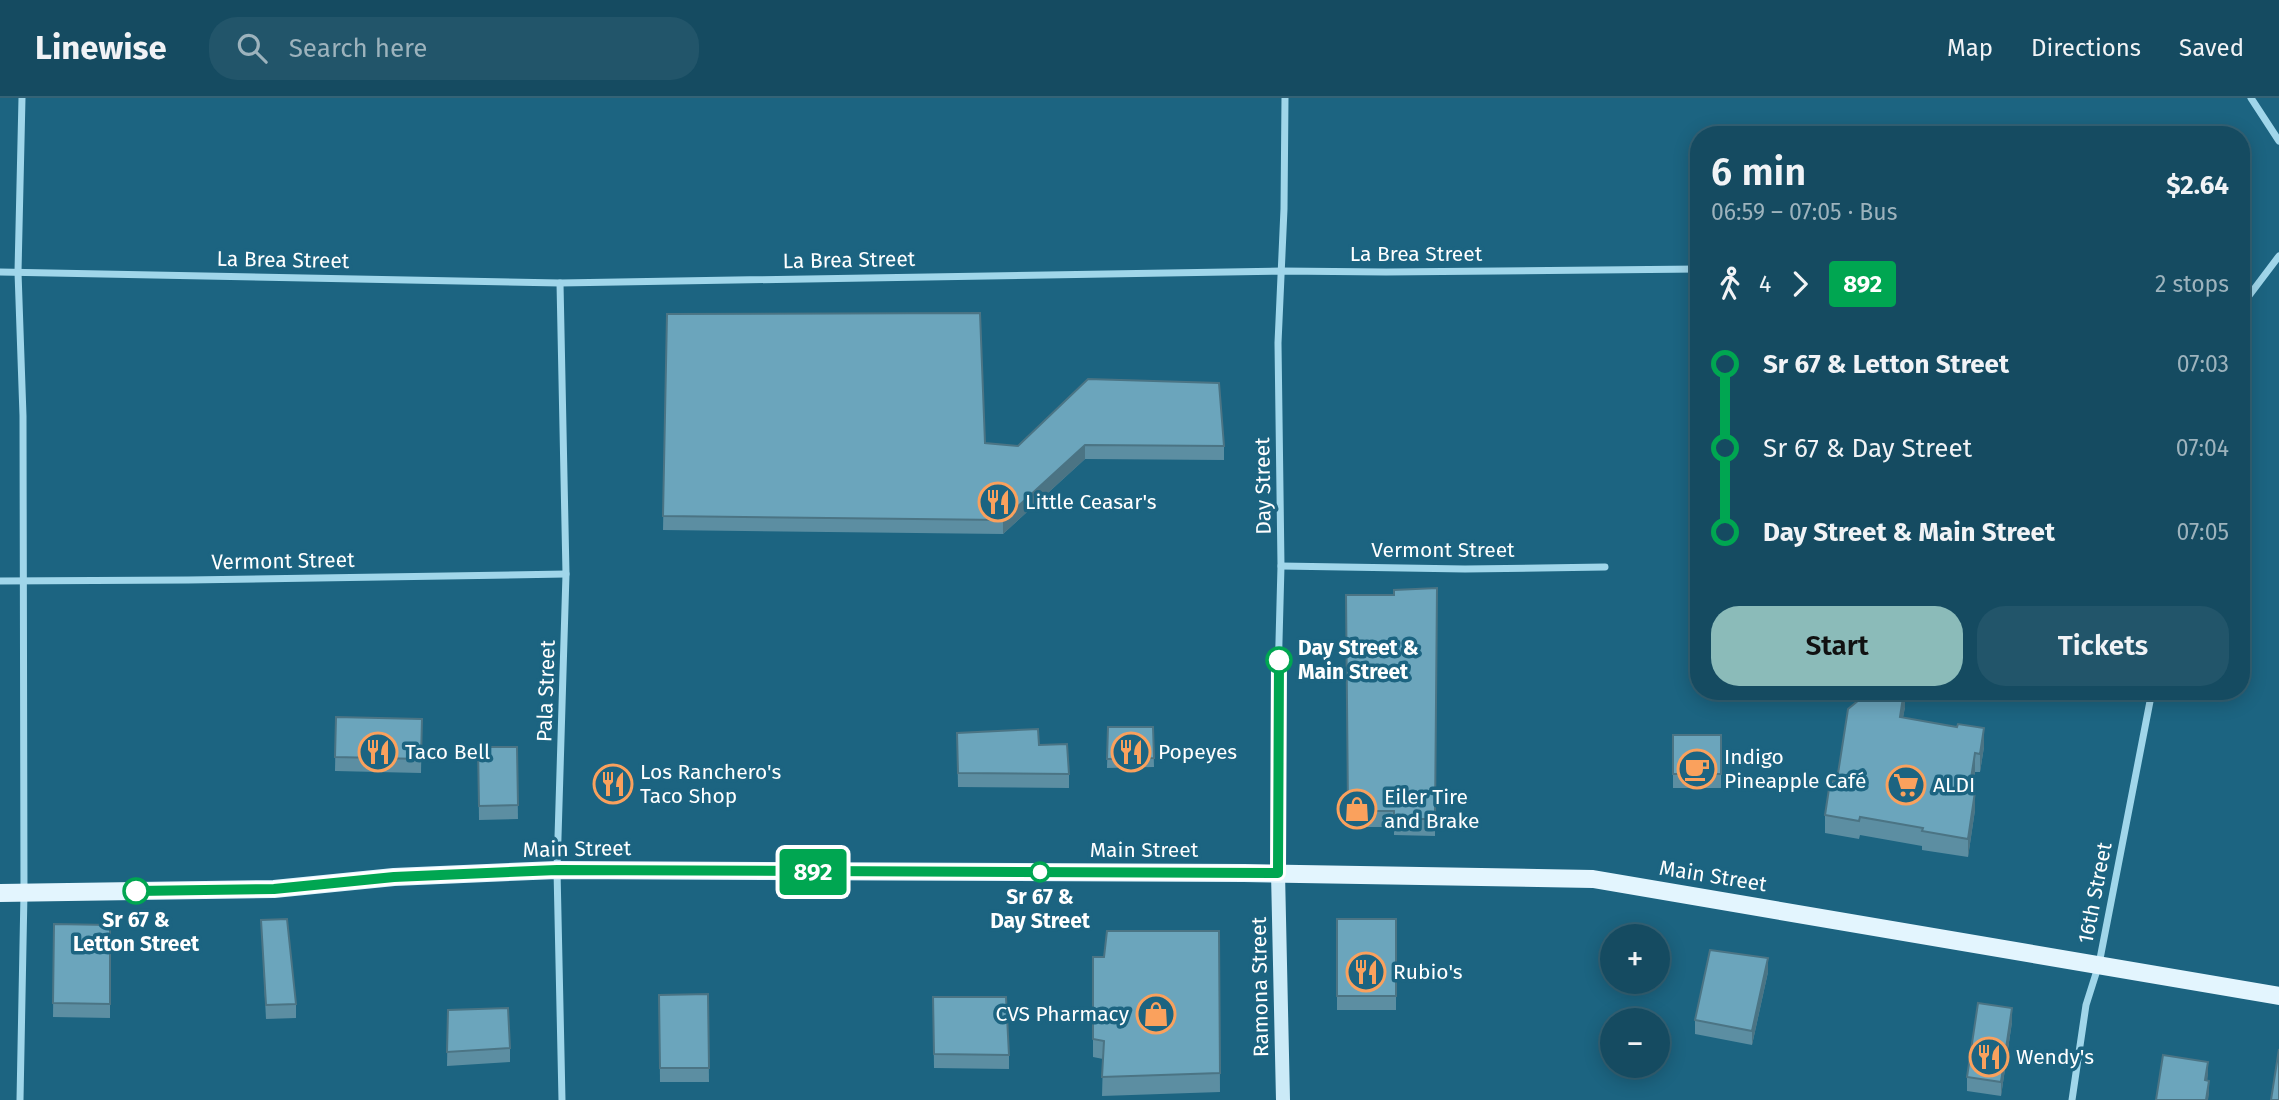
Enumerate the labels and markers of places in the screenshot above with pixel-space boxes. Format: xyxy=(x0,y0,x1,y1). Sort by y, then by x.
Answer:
restaurant icon: Little Ceasar's xyxy=(977,481,1019,523)
place label: Little Ceasar's xyxy=(1025,489,1157,515)
place label: Day Street & Main Street xyxy=(1298,635,1419,685)
marker: Day Street & Main Street xyxy=(1266,647,1292,673)
restaurant icon: Taco Bell xyxy=(357,731,399,773)
restaurant icon: Popeyes xyxy=(1110,731,1152,773)
place label: Taco Bell xyxy=(405,739,490,765)
place label: Popeyes xyxy=(1158,739,1237,765)
place label: Indigo Pineapple Café xyxy=(1724,744,1866,794)
cafe icon: Indigo Pineapple Café xyxy=(1676,748,1718,790)
place label: Los Ranchero's Taco Shop xyxy=(640,759,782,809)
restaurant icon: Los Ranchero's Taco Shop xyxy=(592,763,634,805)
supermarket icon: ALDI xyxy=(1885,764,1927,806)
place label: ALDI xyxy=(1933,772,1975,798)
place label: Eiler Tire and Brake xyxy=(1384,784,1479,834)
shop icon: Eiler Tire and Brake xyxy=(1336,788,1378,830)
marker: Sr 67 & Day Street xyxy=(1030,862,1050,882)
marker: Sr 67 & Letton Street xyxy=(123,878,149,904)
place label: Sr 67 & Day Street xyxy=(990,884,1091,934)
place label: Sr 67 & Letton Street xyxy=(73,907,200,957)
restaurant icon: Rubio's xyxy=(1345,951,1387,993)
place label: Rubio's xyxy=(1393,959,1463,985)
shop icon: CVS Pharmacy xyxy=(1135,993,1177,1035)
place label: CVS Pharmacy xyxy=(995,1001,1130,1027)
restaurant icon: Wendy's xyxy=(1968,1036,2010,1078)
place label: Wendy's xyxy=(2016,1044,2094,1070)

